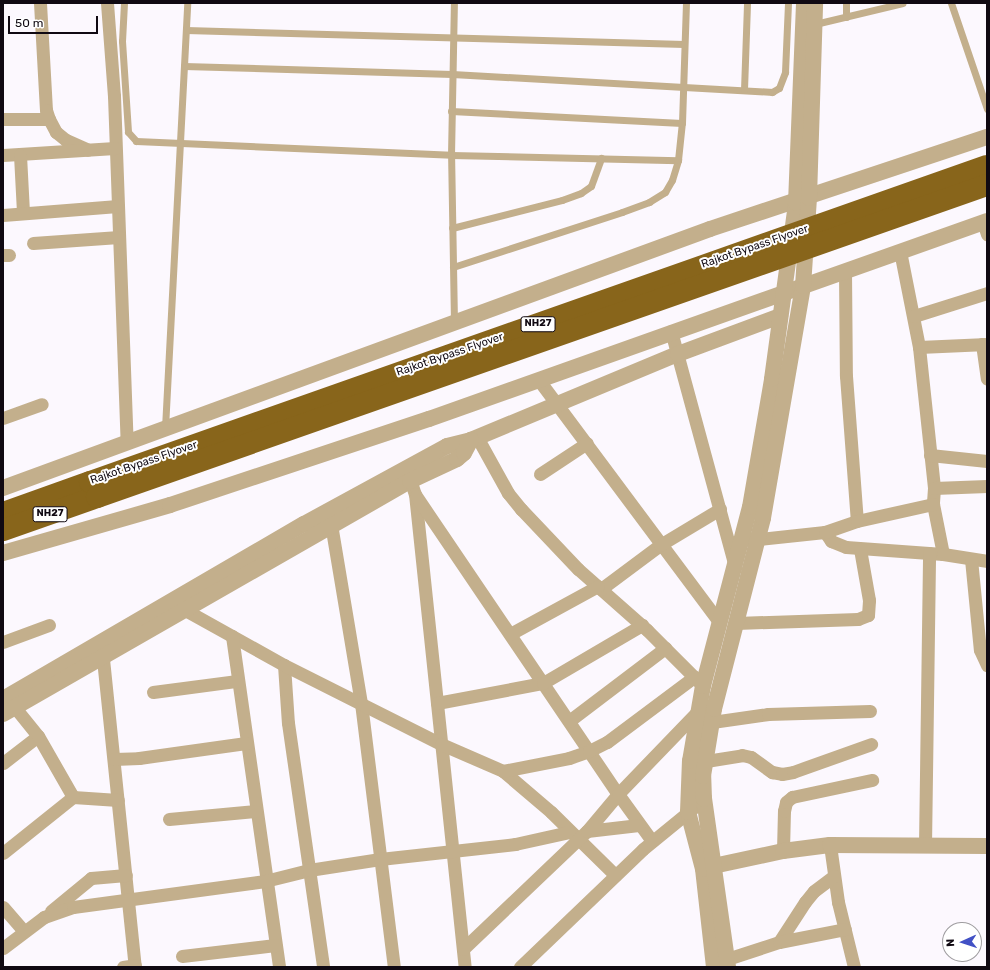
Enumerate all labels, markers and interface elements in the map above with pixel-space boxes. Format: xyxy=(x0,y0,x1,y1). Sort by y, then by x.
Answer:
scale bar xyxy=(10,8,100,34)
text: 50 m xyxy=(15,16,43,30)
street label: Rajkot Bypass Flyover xyxy=(700,223,810,271)
road number: NH27 xyxy=(520,316,556,332)
street label: Rajkot Bypass Flyover xyxy=(395,331,505,379)
street label: Rajkot Bypass Flyover xyxy=(89,439,199,487)
road number: NH27 xyxy=(32,506,68,522)
north arrow xyxy=(942,922,982,962)
text: N xyxy=(944,938,957,947)

